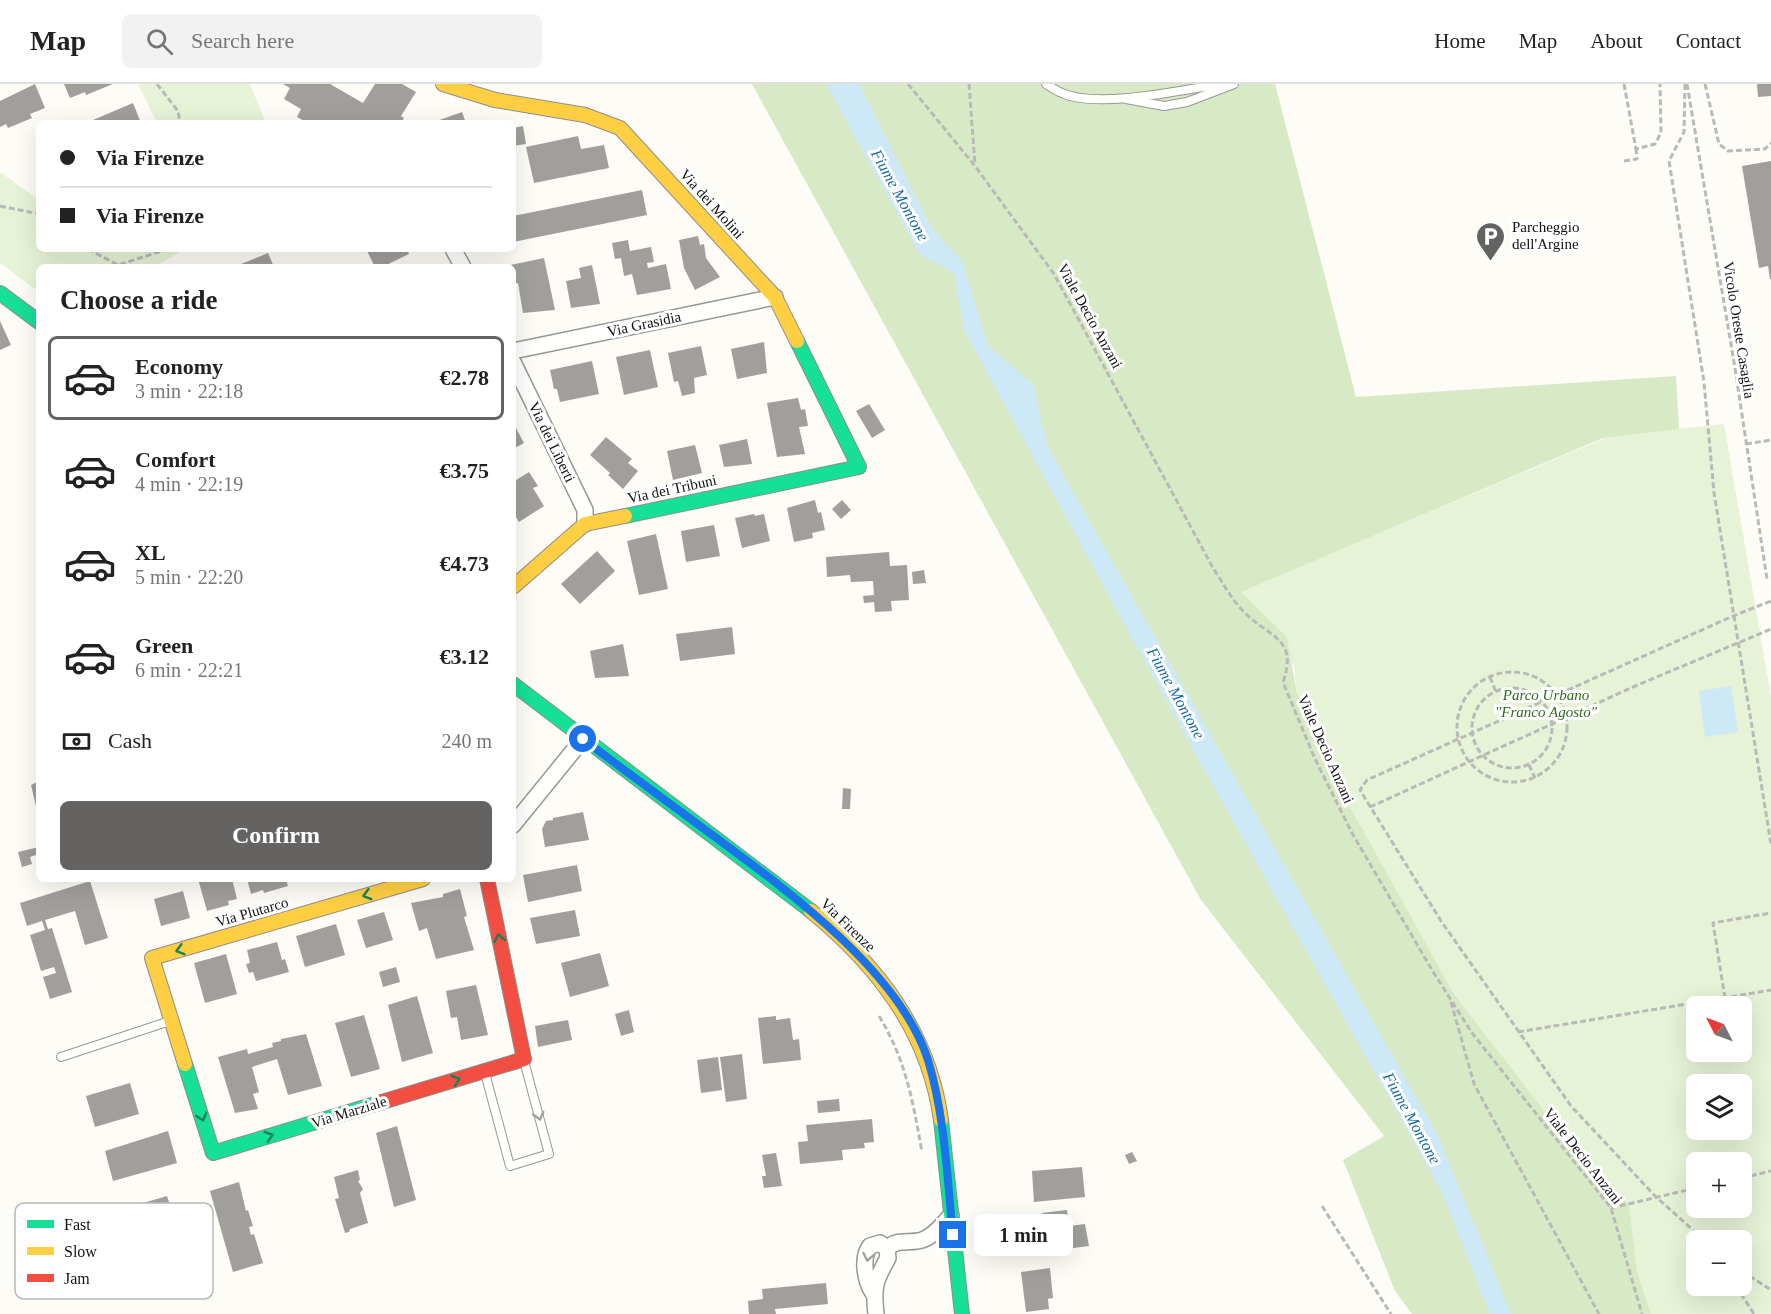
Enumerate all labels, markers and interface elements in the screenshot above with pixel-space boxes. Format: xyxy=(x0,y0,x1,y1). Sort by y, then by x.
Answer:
search box xyxy=(122,14,542,68)
text: Map xyxy=(30,25,86,56)
icon: search xyxy=(143,25,176,58)
text: Search here xyxy=(191,28,294,53)
text: Home xyxy=(1434,29,1486,53)
text: Map xyxy=(1519,29,1557,53)
text: About xyxy=(1590,29,1643,53)
text: Contact xyxy=(1676,29,1741,53)
text: Via Firenze xyxy=(96,145,204,170)
water label: Fiume Montone xyxy=(867,146,932,244)
street label: Via dei Molini xyxy=(677,166,747,242)
text: Via Firenze xyxy=(96,203,204,228)
place label: Parcheggio dell'Argine xyxy=(1512,219,1579,252)
parking icon: Parcheggio dell'Argine xyxy=(1475,220,1507,262)
street label: Vicolo Oreste Casaglia xyxy=(1720,260,1758,400)
street label: Viale Decio Anzani xyxy=(1055,261,1125,371)
text: Choose a ride xyxy=(60,285,218,315)
street label: Via Grasidia xyxy=(605,308,683,340)
icon: car xyxy=(63,351,117,405)
text: Economy xyxy=(135,354,223,379)
text: €2.78 xyxy=(440,365,489,390)
text: 3 min · 22:18 xyxy=(135,380,243,402)
street label: Via dei Liberti xyxy=(526,399,578,485)
icon: car xyxy=(63,444,117,498)
text: Comfort xyxy=(135,447,216,472)
text: €3.75 xyxy=(440,458,489,483)
street label: Via dei Tribuni xyxy=(626,472,718,506)
text: 4 min · 22:19 xyxy=(135,473,243,495)
icon: car xyxy=(63,537,117,591)
text: XL xyxy=(135,540,166,565)
text: €4.73 xyxy=(440,551,489,576)
text: 5 min · 22:20 xyxy=(135,566,243,588)
icon: car xyxy=(63,630,117,684)
text: Green xyxy=(135,633,193,658)
text: €3.12 xyxy=(440,644,489,669)
water label: Fiume Montone xyxy=(1143,644,1208,742)
text: 6 min · 22:21 xyxy=(135,659,243,681)
park label: Parco Urbano "Franco Agosto" xyxy=(1495,687,1598,720)
street label: Viale Decio Anzani xyxy=(1295,692,1357,806)
icon: cash xyxy=(60,725,93,758)
route start xyxy=(569,725,596,752)
text: Cash xyxy=(108,728,152,753)
text: 240 m xyxy=(441,730,492,752)
button: Confirm xyxy=(60,801,492,870)
one-way arrow xyxy=(362,888,373,900)
street label: Via Plutarco xyxy=(214,894,290,930)
street label: Via Firenze xyxy=(817,895,879,955)
one-way arrow xyxy=(493,933,506,943)
one-way arrow xyxy=(175,943,186,955)
north arrow xyxy=(1686,996,1752,1062)
map controls xyxy=(1686,996,1752,1296)
water label: Fiume Montone xyxy=(1379,1069,1444,1167)
button: layers xyxy=(1686,1074,1752,1140)
one-way arrow xyxy=(450,1075,461,1087)
street label: Via Marziale xyxy=(309,1093,389,1131)
street label: Viale Decio Anzani xyxy=(1541,1105,1625,1207)
one-way arrow xyxy=(532,1110,544,1120)
one-way arrow xyxy=(195,1111,207,1122)
one-way arrow xyxy=(263,1131,274,1143)
button: + xyxy=(1686,1152,1752,1218)
legend xyxy=(15,1203,213,1299)
callout: 1 min xyxy=(974,1214,1073,1256)
text: Fast xyxy=(64,1216,91,1233)
route end xyxy=(939,1221,966,1248)
text: 1 min xyxy=(999,1224,1048,1246)
button: − xyxy=(1686,1230,1752,1296)
text: Slow xyxy=(64,1243,97,1260)
one-way arrow xyxy=(862,1252,875,1262)
text: Jam xyxy=(64,1270,90,1287)

